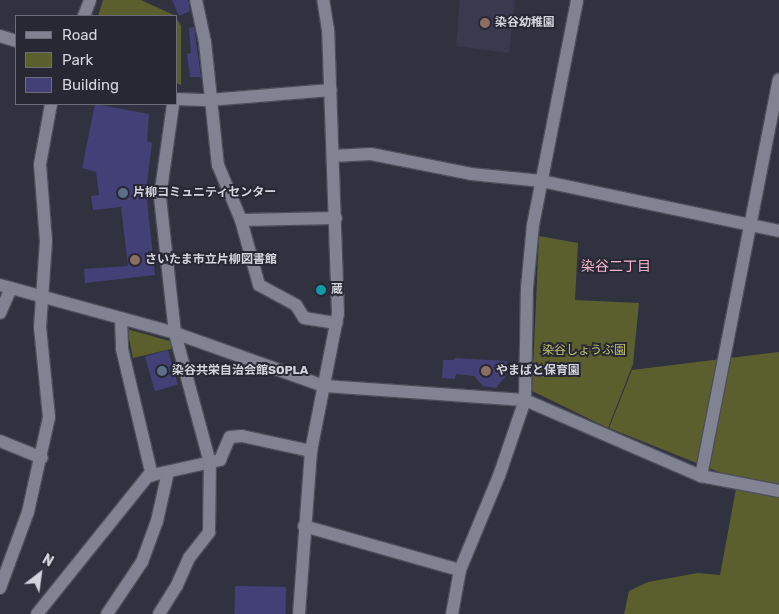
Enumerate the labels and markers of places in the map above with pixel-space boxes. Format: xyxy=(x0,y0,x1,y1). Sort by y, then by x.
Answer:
place label: 染谷幼稚園 xyxy=(495,16,555,30)
marker: 染谷幼稚園 xyxy=(479,17,491,29)
place label: 片柳コミュニティセンター xyxy=(133,186,277,200)
marker: 片柳コミュニティセンター xyxy=(117,187,129,199)
place label: さいたま市立片柳図書館 xyxy=(145,253,277,267)
marker: さいたま市立片柳図書館 xyxy=(129,254,141,266)
place label: 蔵 xyxy=(331,283,343,297)
marker: 蔵 xyxy=(315,284,327,296)
place label: 染谷共栄自治会館SOPLA xyxy=(172,364,308,378)
place label: やまばと保育園 xyxy=(496,364,580,378)
marker: 染谷共栄自治会館SOPLA xyxy=(156,365,168,377)
marker: やまばと保育園 xyxy=(480,365,492,377)

